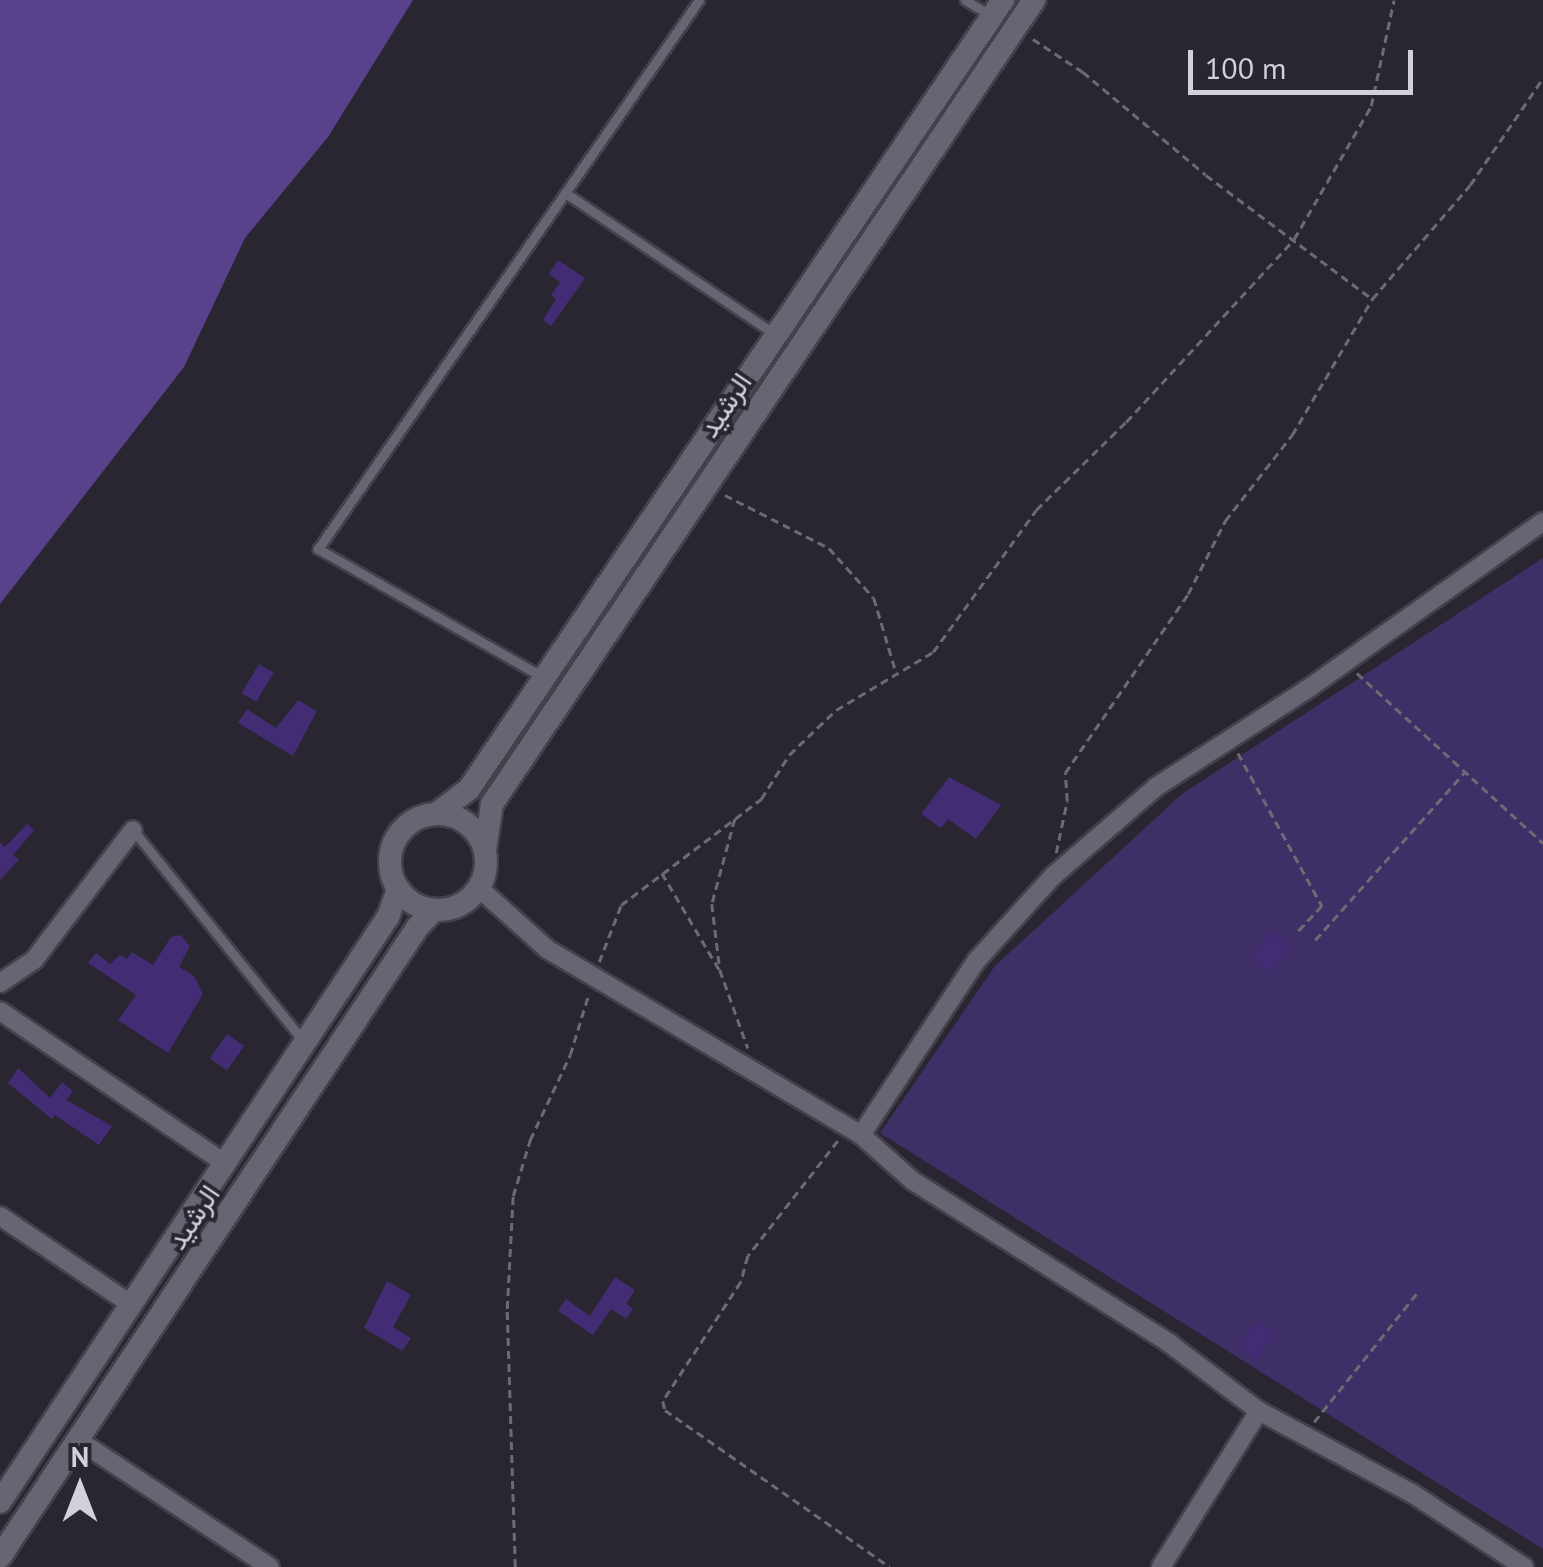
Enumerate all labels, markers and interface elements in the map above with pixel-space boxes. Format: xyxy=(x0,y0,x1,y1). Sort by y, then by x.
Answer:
scale bar xyxy=(1193,30,1418,92)
text: 100 m xyxy=(1205,48,1286,87)
street label: الرشيد xyxy=(691,366,759,444)
street label: الرشيد xyxy=(159,1178,227,1256)
north arrow xyxy=(30,1437,130,1537)
text: N xyxy=(71,1438,89,1475)

